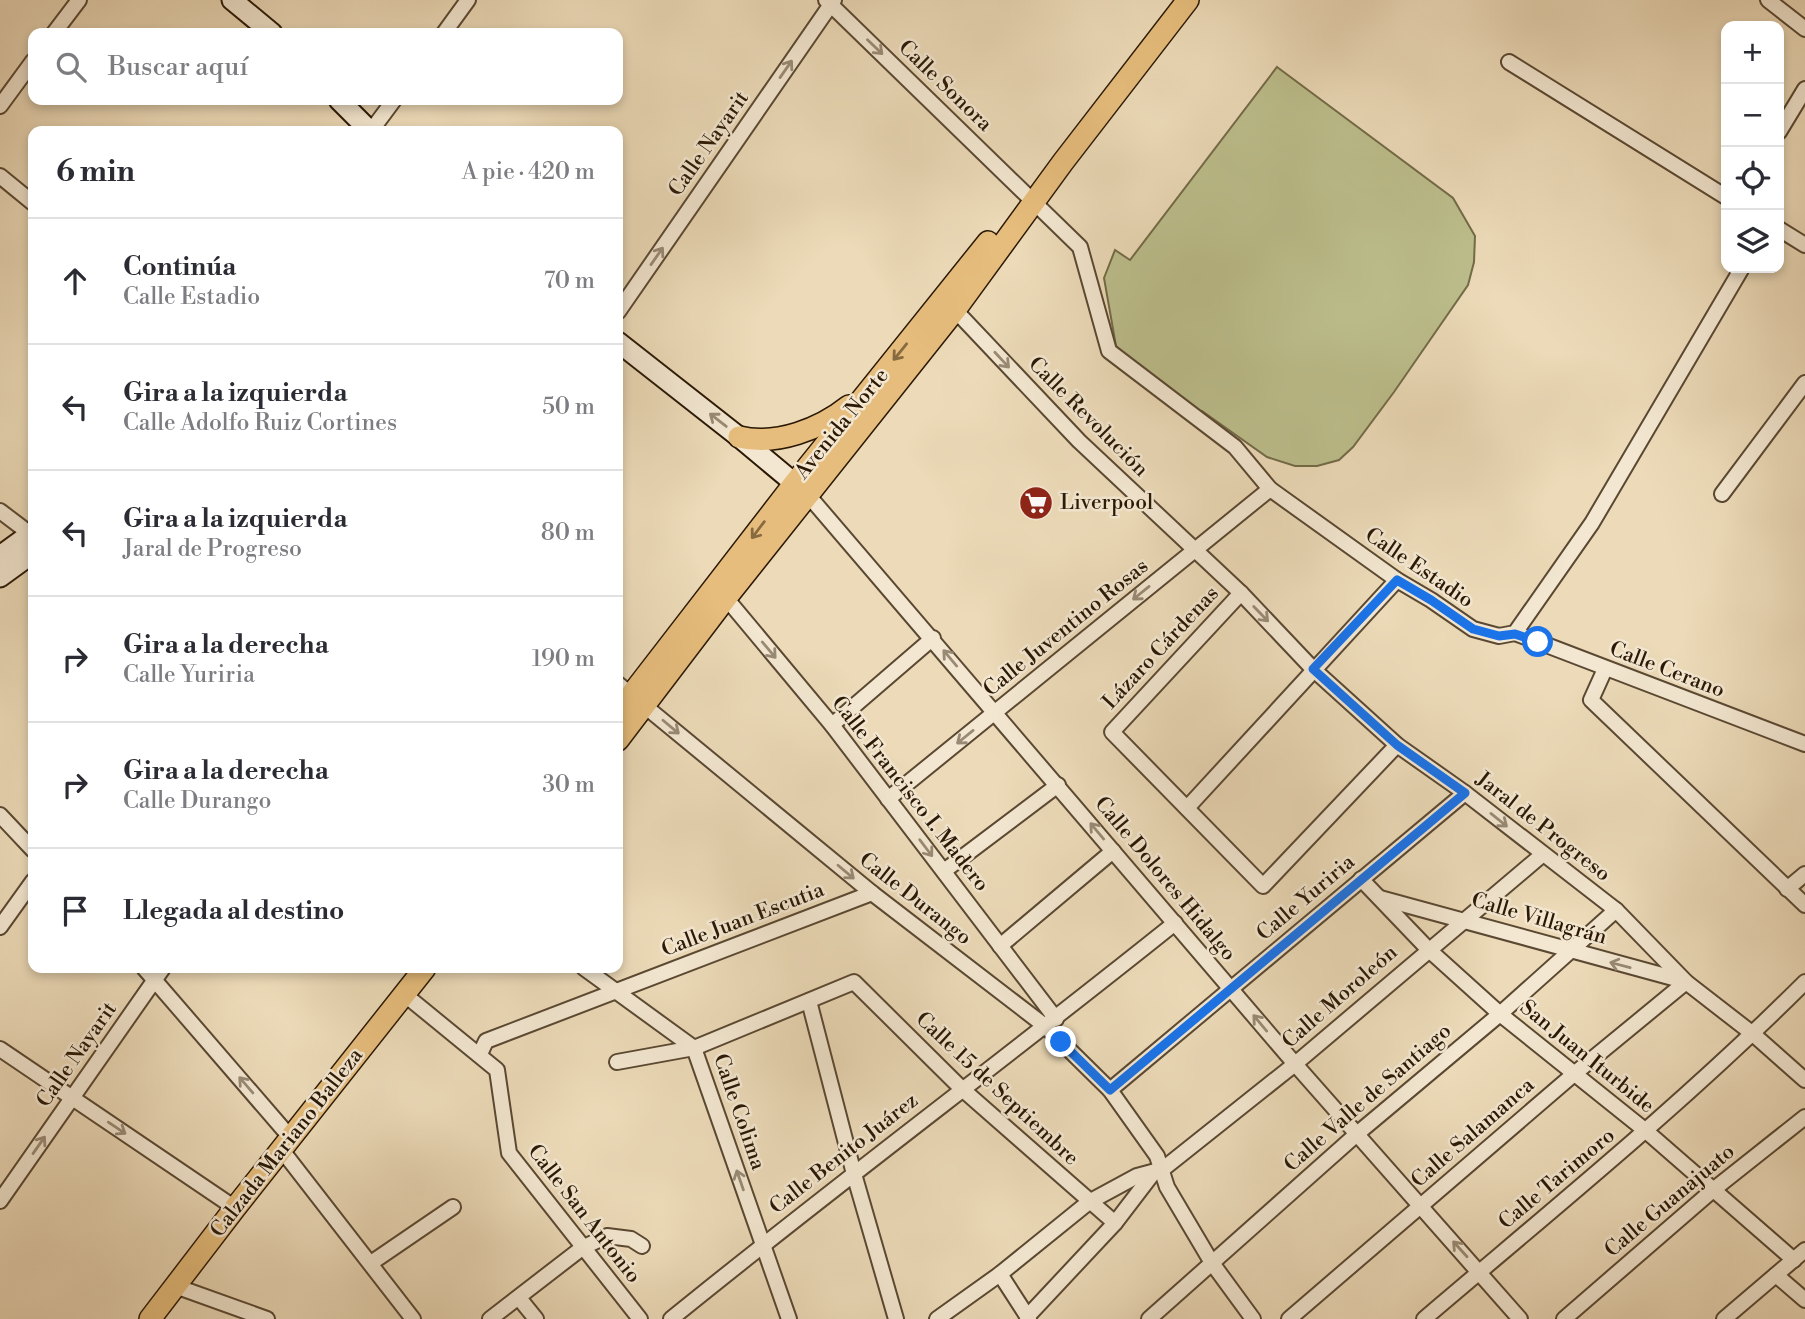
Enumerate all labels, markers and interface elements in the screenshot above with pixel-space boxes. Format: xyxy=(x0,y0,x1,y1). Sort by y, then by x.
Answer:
map controls xyxy=(1721,21,1784,273)
button: + xyxy=(1721,21,1784,84)
search box xyxy=(28,28,623,105)
street label: Calle Sonora xyxy=(893,35,998,137)
one-way arrow xyxy=(866,39,883,56)
icon: search xyxy=(52,48,90,86)
text: Buscar aquí xyxy=(108,51,248,83)
one-way arrow xyxy=(779,60,793,79)
button: − xyxy=(1721,84,1784,147)
street label: Calle Nayarit xyxy=(663,86,755,202)
button: locate xyxy=(1721,147,1784,210)
text: 6 min xyxy=(56,153,135,191)
text: A pie · 420 m xyxy=(462,158,595,186)
button: layers xyxy=(1721,210,1784,273)
one-way arrow xyxy=(650,246,664,266)
text: Continúa xyxy=(123,251,236,283)
icon: ahead xyxy=(56,262,94,300)
text: 70 m xyxy=(544,267,595,295)
text: Calle Estadio xyxy=(123,283,260,311)
one-way arrow xyxy=(892,342,907,361)
one-way arrow xyxy=(993,351,1010,368)
street label: Calle Revolución xyxy=(1023,352,1154,483)
street label: Avenida Norte xyxy=(789,363,895,485)
text: Gira a la izquierda xyxy=(123,377,347,409)
icon: left xyxy=(56,388,94,426)
text: 50 m xyxy=(542,393,595,421)
text: Calle Adolfo Ruiz Cortines xyxy=(123,409,397,437)
one-way arrow xyxy=(709,413,728,428)
supermarket icon: Liverpool xyxy=(1017,484,1055,522)
place label: Liverpool xyxy=(1060,490,1153,516)
text: Gira a la izquierda xyxy=(123,503,347,535)
icon: left xyxy=(56,514,94,552)
text: 80 m xyxy=(541,519,595,547)
one-way arrow xyxy=(751,521,766,539)
street label: Calle Estadio xyxy=(1360,522,1478,614)
text: Jaral de Progreso xyxy=(123,535,302,563)
street label: Calle Juventino Rosas xyxy=(978,553,1154,703)
street label: Lázaro Cárdenas xyxy=(1097,581,1225,715)
one-way arrow xyxy=(1133,585,1151,601)
one-way arrow xyxy=(1252,606,1269,623)
route start xyxy=(1522,626,1553,657)
text: Gira a la derecha xyxy=(123,629,329,661)
street label: Calle Cerano xyxy=(1606,636,1728,704)
icon: right xyxy=(56,640,94,678)
one-way arrow xyxy=(762,641,777,659)
text: 190 m xyxy=(532,645,595,673)
one-way arrow xyxy=(942,650,958,668)
text: Calle Yuriria xyxy=(123,661,255,689)
street label: Calle Francisco I. Madero xyxy=(826,691,994,897)
one-way arrow xyxy=(662,719,680,735)
one-way arrow xyxy=(957,729,975,745)
text: Gira a la derecha xyxy=(123,755,329,787)
icon: right xyxy=(56,766,94,804)
street label: Jaral de Progreso xyxy=(1470,766,1615,888)
text: 30 m xyxy=(542,771,595,799)
text: Calle Durango xyxy=(123,787,271,815)
street label: Calle Dolores Hidalgo xyxy=(1089,791,1241,967)
one-way arrow xyxy=(1489,813,1508,828)
one-way arrow xyxy=(1089,823,1105,841)
one-way arrow xyxy=(918,838,933,857)
street label: Calle Durango xyxy=(854,847,976,951)
street label: Calle Yuriria xyxy=(1252,849,1361,947)
one-way arrow xyxy=(837,864,855,880)
street label: Calle Juan Escutia xyxy=(658,877,828,963)
street label: Calle Villagrán xyxy=(1468,887,1610,951)
icon: arrive xyxy=(56,892,94,930)
text: Llegada al destino xyxy=(123,895,344,927)
street label: Calle Moroleón xyxy=(1277,939,1403,1054)
one-way arrow xyxy=(1609,957,1631,970)
street label: San Juan Iturbide xyxy=(1514,995,1660,1119)
street label: Calle Nayarit xyxy=(31,997,123,1113)
street label: Calle 15 de Septiembre xyxy=(910,1007,1084,1171)
one-way arrow xyxy=(1252,1015,1268,1033)
street label: Calle Valle de Santiago xyxy=(1279,1018,1457,1178)
route end xyxy=(1045,1026,1076,1057)
street label: Calzada Mariano Balleza xyxy=(205,1043,369,1243)
street label: Calle Colima xyxy=(707,1051,771,1174)
street label: Calle Salamanca xyxy=(1406,1072,1540,1194)
one-way arrow xyxy=(238,1077,254,1095)
street label: Calle Benito Juárez xyxy=(764,1088,924,1220)
one-way arrow xyxy=(107,1122,127,1136)
street label: Calle Tarimoro xyxy=(1494,1123,1620,1235)
one-way arrow xyxy=(32,1136,46,1155)
street label: Calle San Antonio xyxy=(522,1139,646,1289)
street label: Calle Guanajuato xyxy=(1600,1139,1740,1263)
one-way arrow xyxy=(733,1169,745,1191)
one-way arrow xyxy=(1452,1240,1468,1258)

